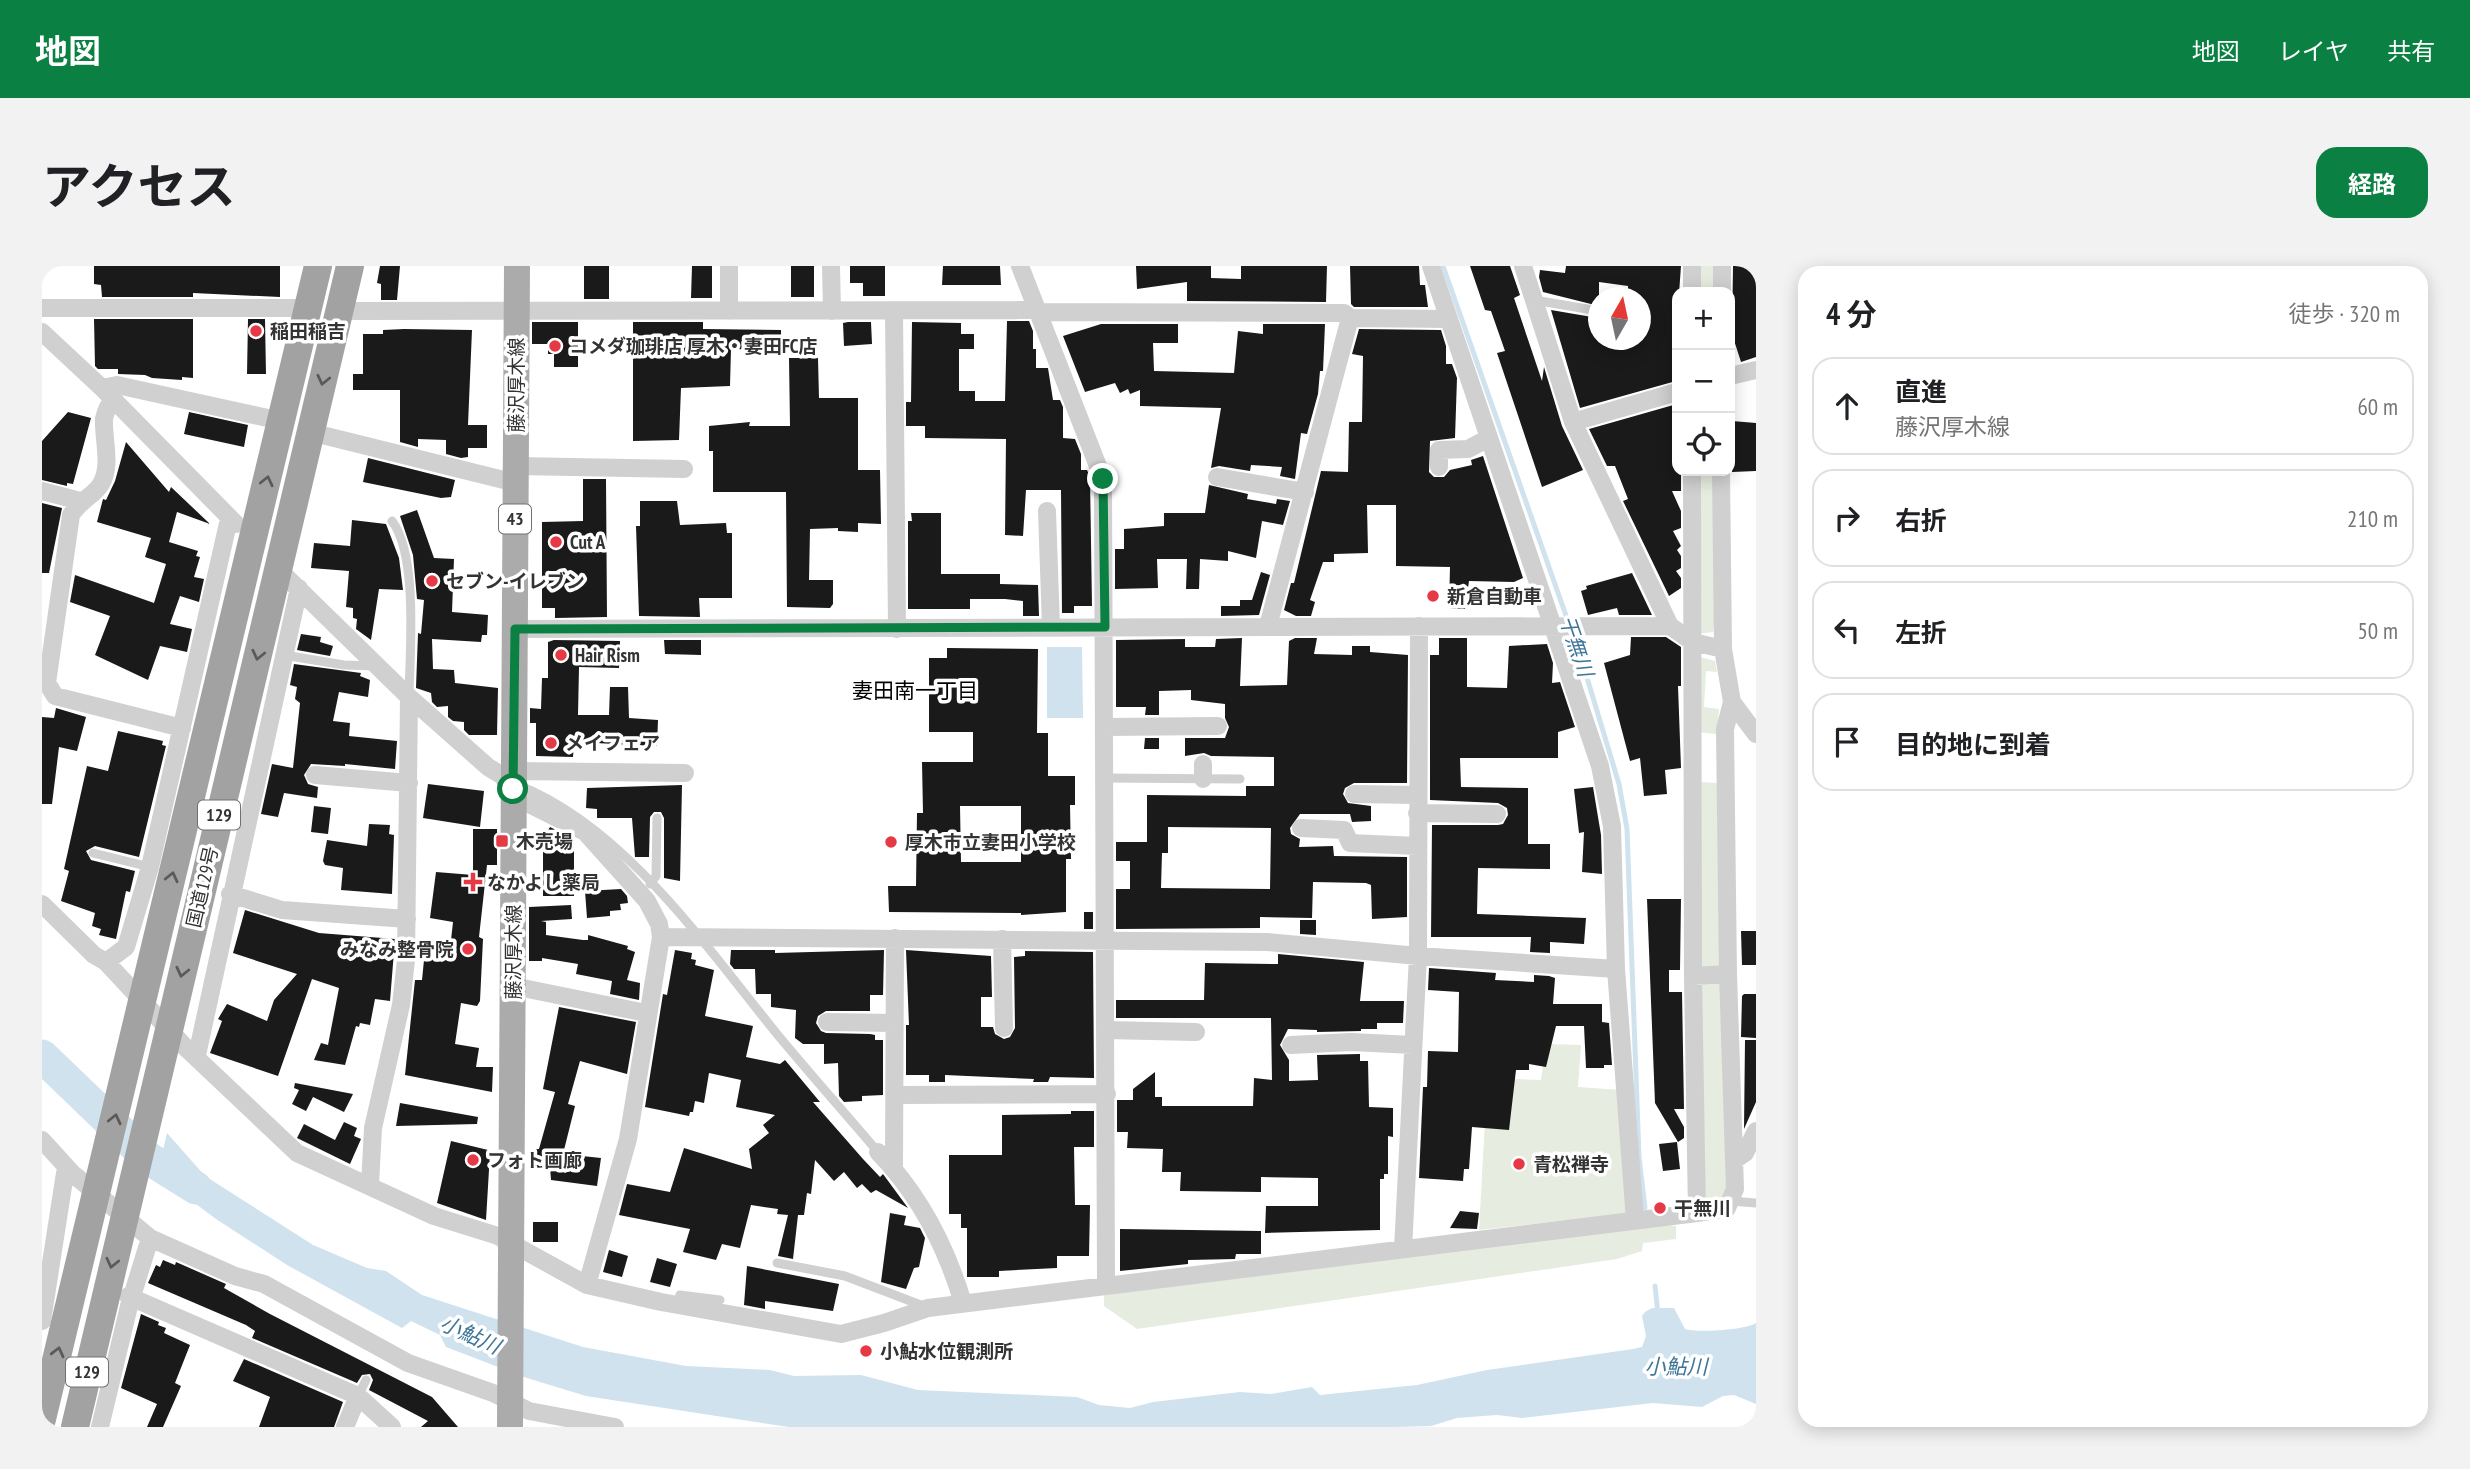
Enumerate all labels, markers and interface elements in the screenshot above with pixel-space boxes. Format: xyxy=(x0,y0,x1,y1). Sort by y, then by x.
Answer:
text: 地図 xyxy=(35,29,101,72)
text: 地図 xyxy=(2192,36,2240,67)
text: レイヤ xyxy=(2278,36,2349,67)
text: 共有 xyxy=(2387,36,2435,67)
button: 経路 xyxy=(2316,147,2428,218)
text: アクセス xyxy=(42,154,236,218)
north arrow xyxy=(1588,287,1651,350)
map controls xyxy=(1672,287,1735,476)
button: + xyxy=(1672,287,1735,350)
text: 4 分 xyxy=(1826,294,1877,333)
text: 徒歩 · 320 m xyxy=(2288,299,2400,328)
place label: 稲田稲吉 xyxy=(270,319,346,343)
marker: 稲田稲吉 xyxy=(248,323,264,339)
place label: コメダ珈琲店 厚木・妻田FC店 xyxy=(569,334,818,358)
street label: 藤沢厚木線 xyxy=(504,337,528,433)
marker: コメダ珈琲店 厚木・妻田FC店 xyxy=(547,338,563,354)
button: − xyxy=(1672,350,1735,413)
one-way arrow xyxy=(316,374,331,386)
text: 直進 xyxy=(1895,375,1947,408)
icon: ahead xyxy=(1828,387,1866,425)
text: 60 m xyxy=(2357,392,2398,421)
text: 藤沢厚木線 xyxy=(1895,412,2010,441)
button: locate xyxy=(1672,413,1735,476)
route end xyxy=(1087,463,1118,494)
one-way arrow xyxy=(258,475,273,487)
icon: right xyxy=(1828,499,1866,537)
text: 右折 xyxy=(1895,504,1947,537)
text: 210 m xyxy=(2347,504,2398,533)
road number: 43 xyxy=(499,505,531,534)
place label: Cut A xyxy=(570,530,606,554)
marker: Cut A xyxy=(548,534,564,550)
place label: セブン-イレブン xyxy=(446,569,585,593)
marker: セブン-イレブン xyxy=(424,573,440,589)
place label: 新倉自動車 xyxy=(1447,584,1542,608)
marker: 新倉自動車 xyxy=(1425,588,1441,604)
icon: left xyxy=(1828,611,1866,649)
water label: 干無川 xyxy=(1553,612,1600,682)
text: 左折 xyxy=(1895,616,1947,649)
text: 50 m xyxy=(2357,616,2398,645)
place label: Hair Rism xyxy=(575,643,640,667)
marker: Hair Rism xyxy=(553,647,569,663)
one-way arrow xyxy=(251,649,266,661)
district label: 妻田南一丁目 xyxy=(852,677,978,704)
icon: arrive xyxy=(1828,723,1866,761)
text: 目的地に到着 xyxy=(1895,728,2051,761)
place label: メイフェア xyxy=(565,731,660,755)
marker: メイフェア xyxy=(543,735,559,751)
route start xyxy=(497,773,528,804)
road number: 129 xyxy=(198,800,240,830)
place label: 木売場 xyxy=(516,829,573,853)
place label: 厚木市立妻田小学校 xyxy=(905,830,1076,854)
marker: 木売場 xyxy=(494,833,510,849)
marker: 厚木市立妻田小学校 xyxy=(883,834,899,850)
street label: 国道129号 xyxy=(181,844,223,930)
place label: なかよし薬局 xyxy=(487,870,600,894)
one-way arrow xyxy=(164,871,178,883)
marker: なかよし薬局 xyxy=(465,874,481,890)
street label: 藤沢厚木線 xyxy=(501,904,525,1000)
place label: みなみ整骨院 xyxy=(340,937,454,961)
marker: みなみ整骨院 xyxy=(460,941,476,957)
one-way arrow xyxy=(176,965,190,977)
one-way arrow xyxy=(106,1113,121,1125)
place label: フォト画廊 xyxy=(487,1148,582,1172)
marker: フォト画廊 xyxy=(465,1152,481,1168)
place label: 青松禅寺 xyxy=(1533,1152,1609,1176)
marker: 青松禅寺 xyxy=(1511,1156,1527,1172)
place label: 干無川 xyxy=(1674,1196,1731,1220)
marker: 干無川 xyxy=(1652,1200,1668,1216)
one-way arrow xyxy=(106,1257,121,1269)
water label: 小鮎川 xyxy=(436,1309,506,1361)
place label: 小鮎水位観測所 xyxy=(880,1339,1013,1363)
marker: 小鮎水位観測所 xyxy=(858,1343,874,1359)
one-way arrow xyxy=(50,1346,64,1358)
water label: 小鮎川 xyxy=(1645,1353,1709,1380)
road number: 129 xyxy=(66,1358,108,1386)

